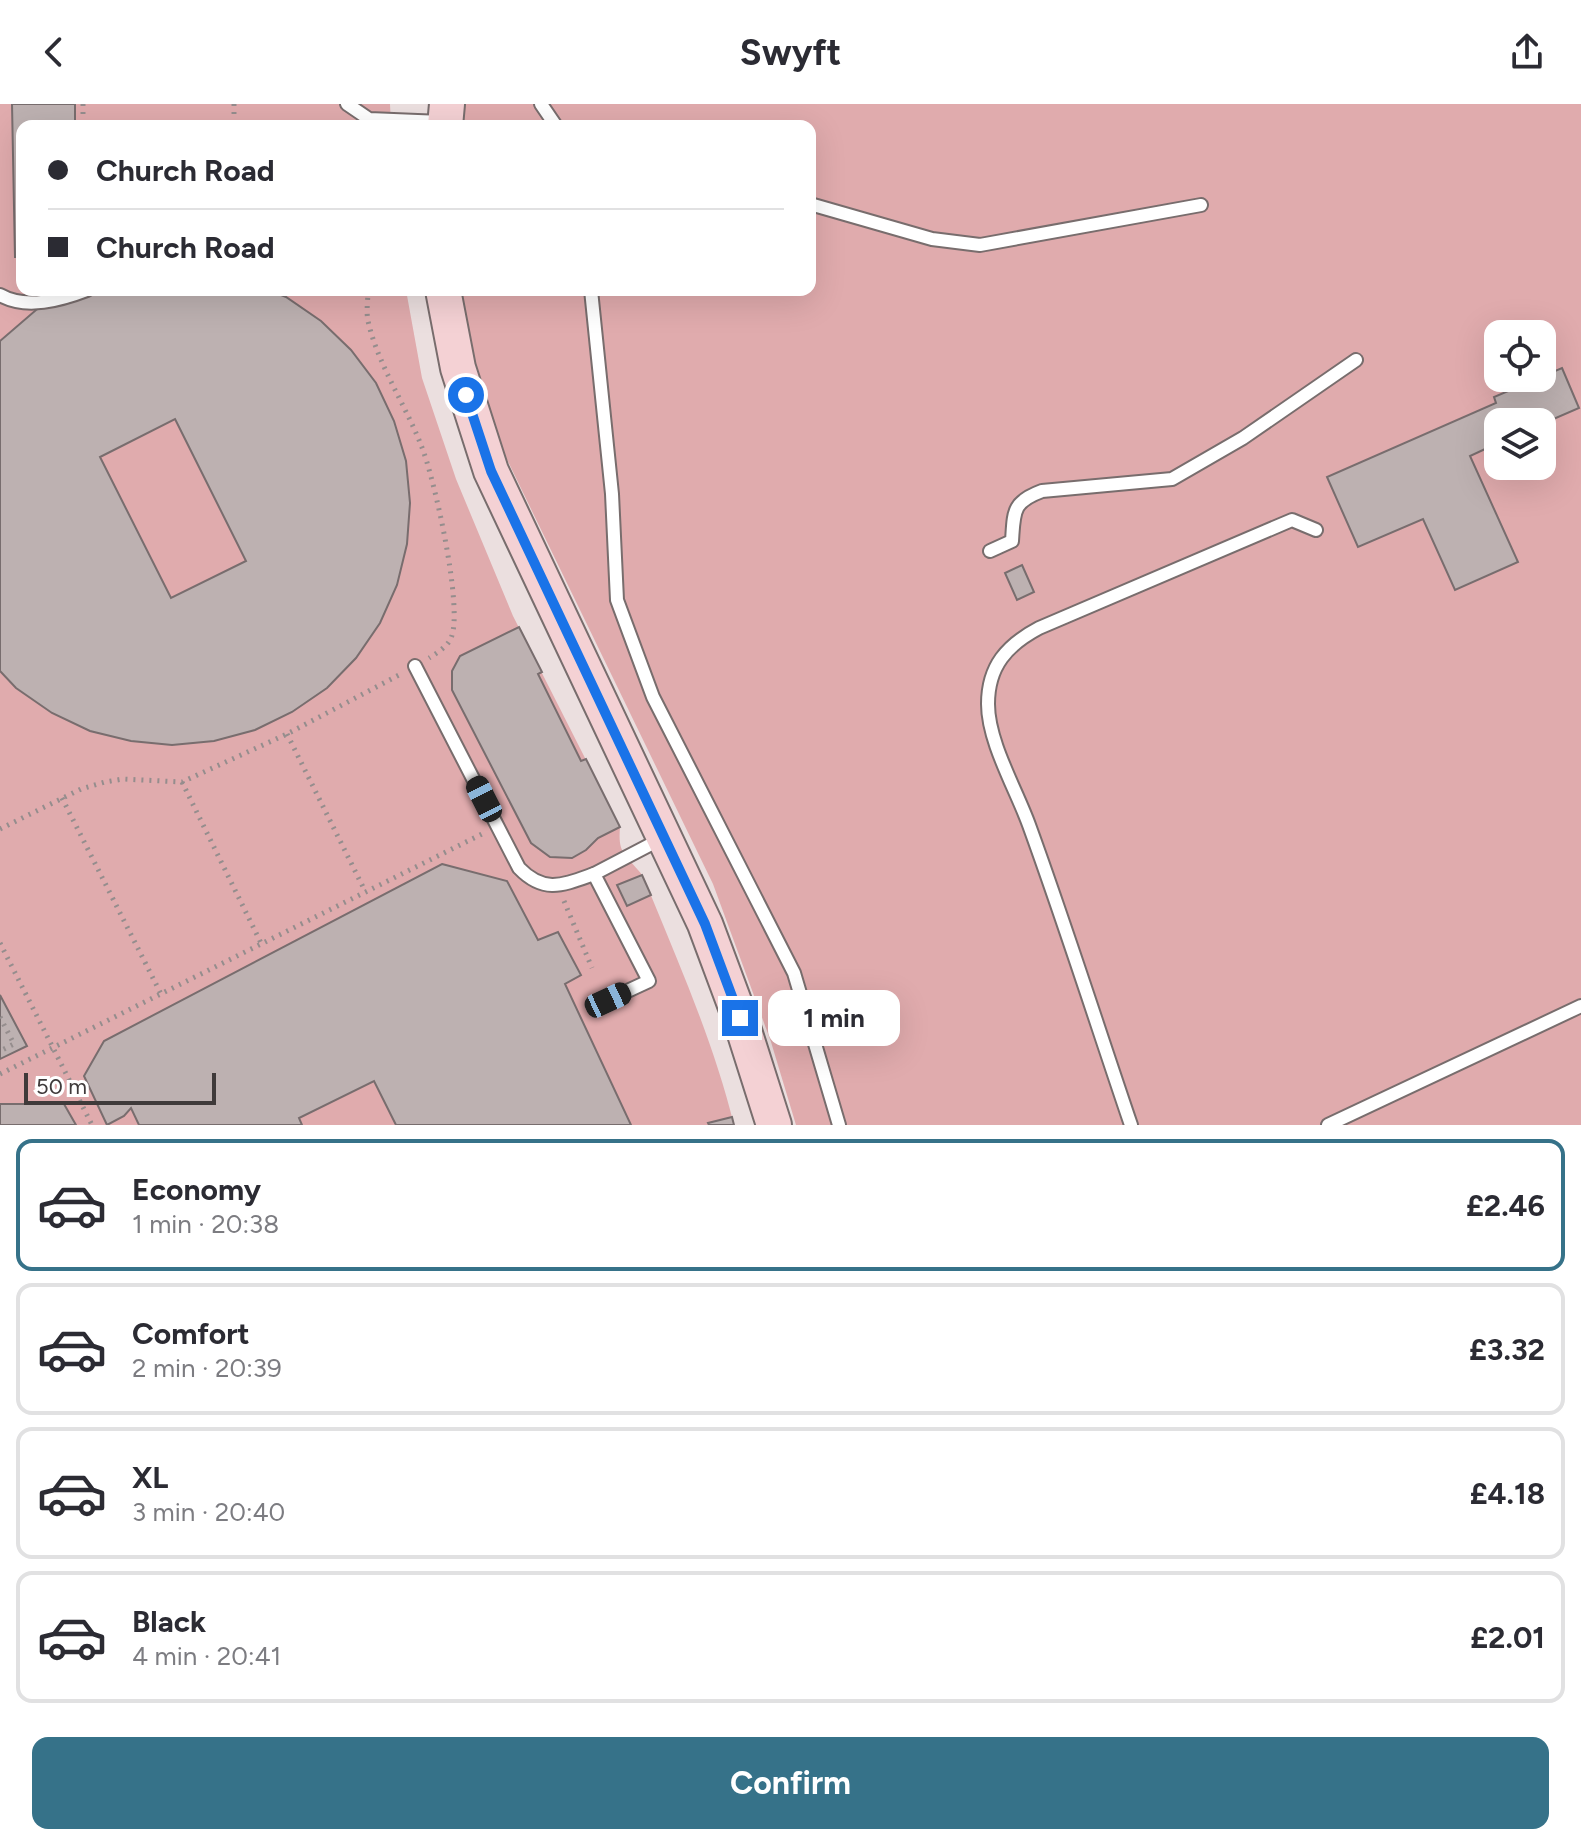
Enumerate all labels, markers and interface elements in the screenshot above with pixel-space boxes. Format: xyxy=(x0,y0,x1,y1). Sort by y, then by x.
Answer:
icon: back xyxy=(32,30,76,74)
icon: share xyxy=(1505,30,1549,74)
text: Swyft xyxy=(740,31,841,74)
text: Church Road xyxy=(96,152,275,189)
text: Church Road xyxy=(96,229,275,266)
map controls xyxy=(1484,320,1556,480)
button: locate xyxy=(1484,320,1556,392)
route start xyxy=(448,377,484,413)
button: layers xyxy=(1484,408,1556,480)
car xyxy=(462,772,506,826)
car xyxy=(581,979,635,1021)
callout: 1 min xyxy=(768,990,900,1046)
route end xyxy=(722,1000,758,1036)
text: 1 min xyxy=(803,1002,865,1034)
scale bar xyxy=(24,1069,216,1105)
text: 50 m xyxy=(36,1073,87,1100)
icon: car xyxy=(36,1169,108,1241)
text: Economy xyxy=(132,1171,261,1208)
text: £2.46 xyxy=(1466,1187,1545,1224)
text: 1 min · 20:38 xyxy=(132,1208,279,1240)
icon: car xyxy=(36,1313,108,1385)
text: Comfort xyxy=(132,1315,250,1352)
text: £3.32 xyxy=(1469,1331,1545,1368)
text: 2 min · 20:39 xyxy=(132,1352,282,1384)
icon: car xyxy=(36,1457,108,1529)
text: XL xyxy=(132,1459,168,1496)
text: £4.18 xyxy=(1470,1475,1545,1512)
text: 3 min · 20:40 xyxy=(132,1496,285,1528)
icon: car xyxy=(36,1601,108,1673)
text: Black xyxy=(132,1603,206,1640)
text: £2.01 xyxy=(1470,1619,1545,1656)
text: 4 min · 20:41 xyxy=(132,1640,281,1672)
button: Confirm xyxy=(32,1737,1549,1829)

